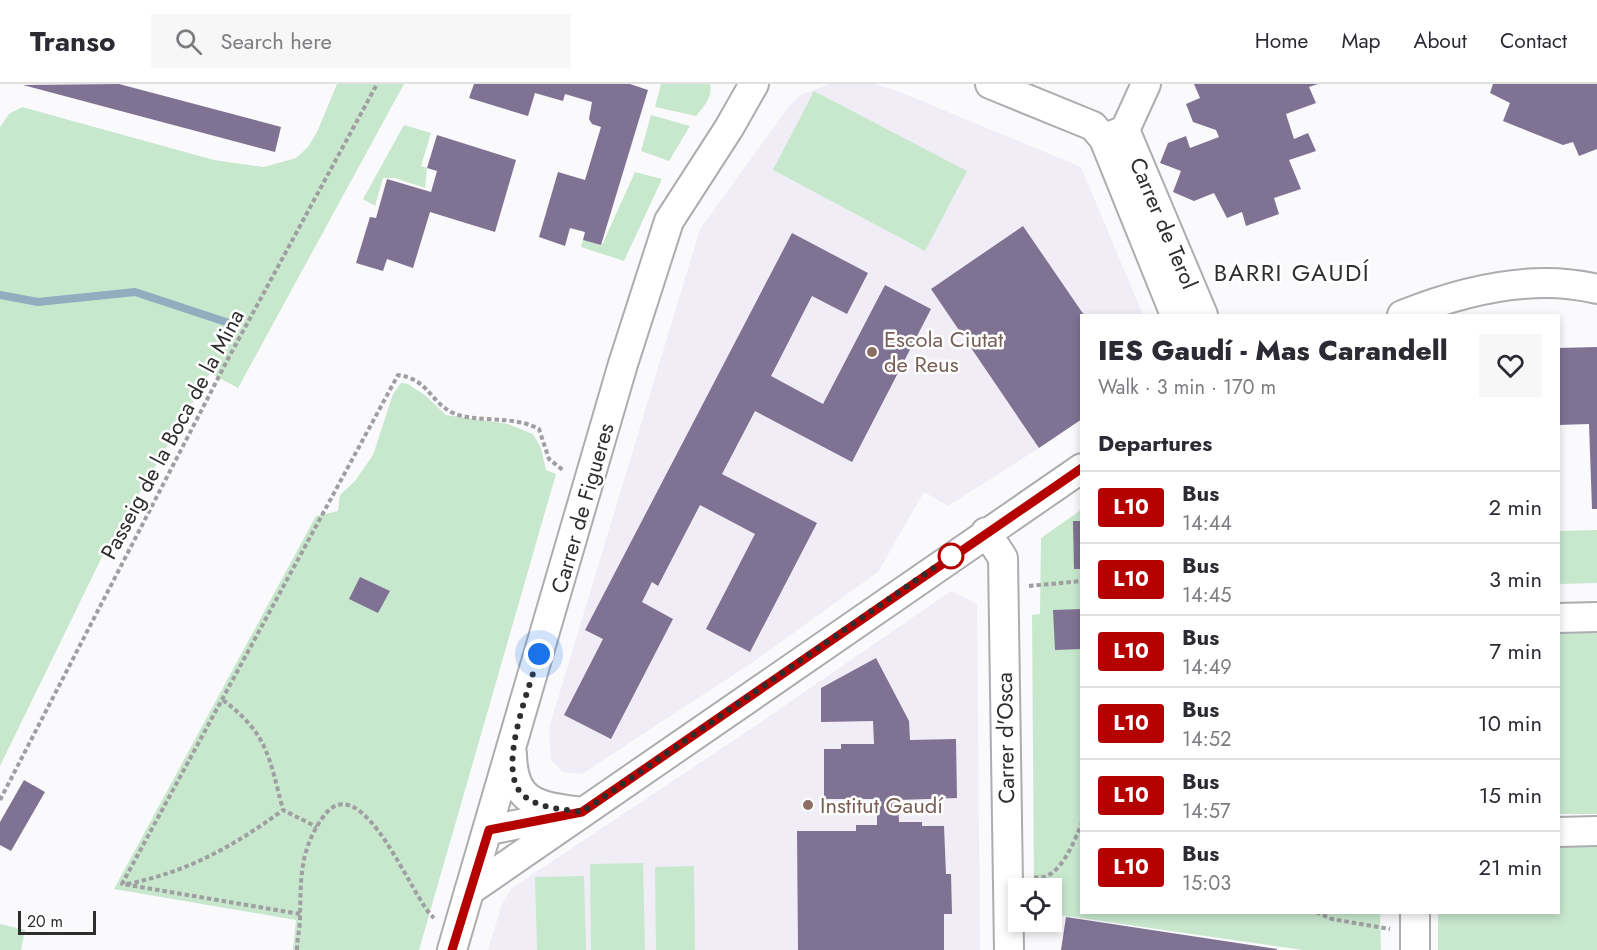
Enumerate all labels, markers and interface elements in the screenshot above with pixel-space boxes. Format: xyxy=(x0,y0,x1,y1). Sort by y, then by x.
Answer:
search box xyxy=(151,14,571,68)
text: Transo xyxy=(30,21,115,62)
icon: search xyxy=(172,25,205,58)
text: Search here xyxy=(220,25,332,57)
text: Home xyxy=(1255,26,1308,56)
text: Map xyxy=(1341,26,1381,56)
text: About xyxy=(1414,26,1467,56)
text: Contact xyxy=(1500,26,1567,56)
street label: Carrer de Terol xyxy=(1122,152,1206,294)
district label: BARRI GAUDÍ xyxy=(1214,255,1370,290)
street label: Passeig de la Boca de la Mina xyxy=(92,303,252,565)
place label: Escola Ciutat de Reus xyxy=(884,323,1004,380)
text: IES Gaudí - Mas Carandell xyxy=(1098,330,1448,371)
button: heart xyxy=(1479,334,1542,397)
marker: Escola Ciutat de Reus xyxy=(865,345,879,359)
text: Walk · 3 min · 170 m xyxy=(1098,373,1276,402)
street label: Carrer de Figueres xyxy=(542,419,622,597)
text: Departures xyxy=(1098,427,1212,459)
text: Bus xyxy=(1182,477,1219,509)
text: 2 min xyxy=(1488,491,1542,523)
text: L10 xyxy=(1113,492,1149,522)
text: 14:44 xyxy=(1182,509,1232,538)
unlabelled marker xyxy=(938,543,964,569)
text: Bus xyxy=(1182,549,1219,581)
text: 3 min xyxy=(1489,563,1542,595)
text: L10 xyxy=(1113,564,1149,594)
text: 14:45 xyxy=(1182,581,1232,610)
text: Bus xyxy=(1182,621,1219,653)
text: 7 min xyxy=(1489,635,1542,667)
text: L10 xyxy=(1113,636,1149,666)
your location xyxy=(524,639,554,669)
text: 14:49 xyxy=(1182,653,1232,682)
street label: Carrer d'Osca xyxy=(988,672,1022,804)
text: Bus xyxy=(1182,693,1219,725)
text: 10 min xyxy=(1478,707,1542,739)
text: L10 xyxy=(1113,708,1149,738)
text: 14:52 xyxy=(1182,725,1231,754)
text: Bus xyxy=(1182,765,1219,797)
text: 15 min xyxy=(1479,779,1542,811)
text: L10 xyxy=(1113,780,1149,810)
place label: Institut Gaudí xyxy=(820,789,944,821)
text: 14:57 xyxy=(1182,797,1230,826)
marker: Institut Gaudí xyxy=(801,798,815,812)
text: Bus xyxy=(1182,837,1219,869)
text: 21 min xyxy=(1479,851,1542,883)
text: L10 xyxy=(1113,852,1149,882)
text: 15:03 xyxy=(1182,869,1231,898)
map controls xyxy=(1008,878,1062,932)
button: locate xyxy=(1008,878,1062,932)
scale bar xyxy=(18,908,96,936)
text: 20 m xyxy=(27,910,63,933)

